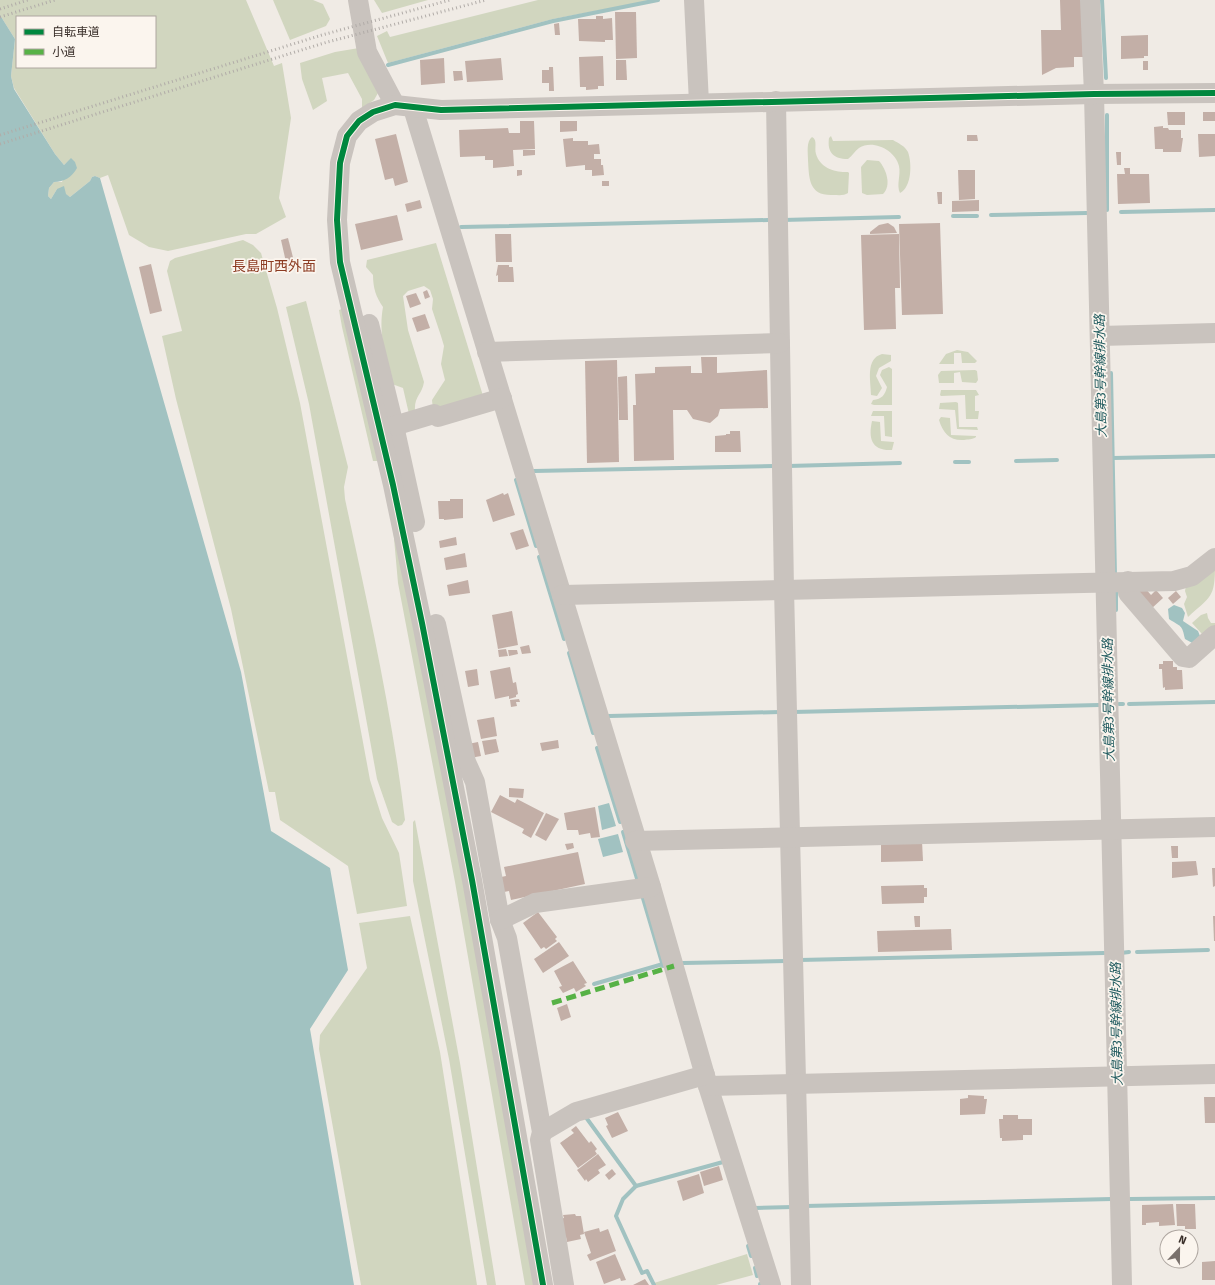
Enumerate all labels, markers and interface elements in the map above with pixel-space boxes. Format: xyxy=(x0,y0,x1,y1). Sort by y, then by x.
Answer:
legend xyxy=(16,16,156,68)
text: 自転車道 xyxy=(52,25,100,39)
text: 小道 xyxy=(52,45,76,59)
district label: 長島町西外面 xyxy=(232,258,316,275)
water label: 大島第3号幹線排水路 xyxy=(1092,313,1109,438)
water label: 大島第3号幹線排水路 xyxy=(1100,637,1117,762)
water label: 大島第3号幹線排水路 xyxy=(1108,961,1125,1086)
north arrow xyxy=(1159,1229,1199,1269)
text: N xyxy=(1177,1233,1188,1248)

